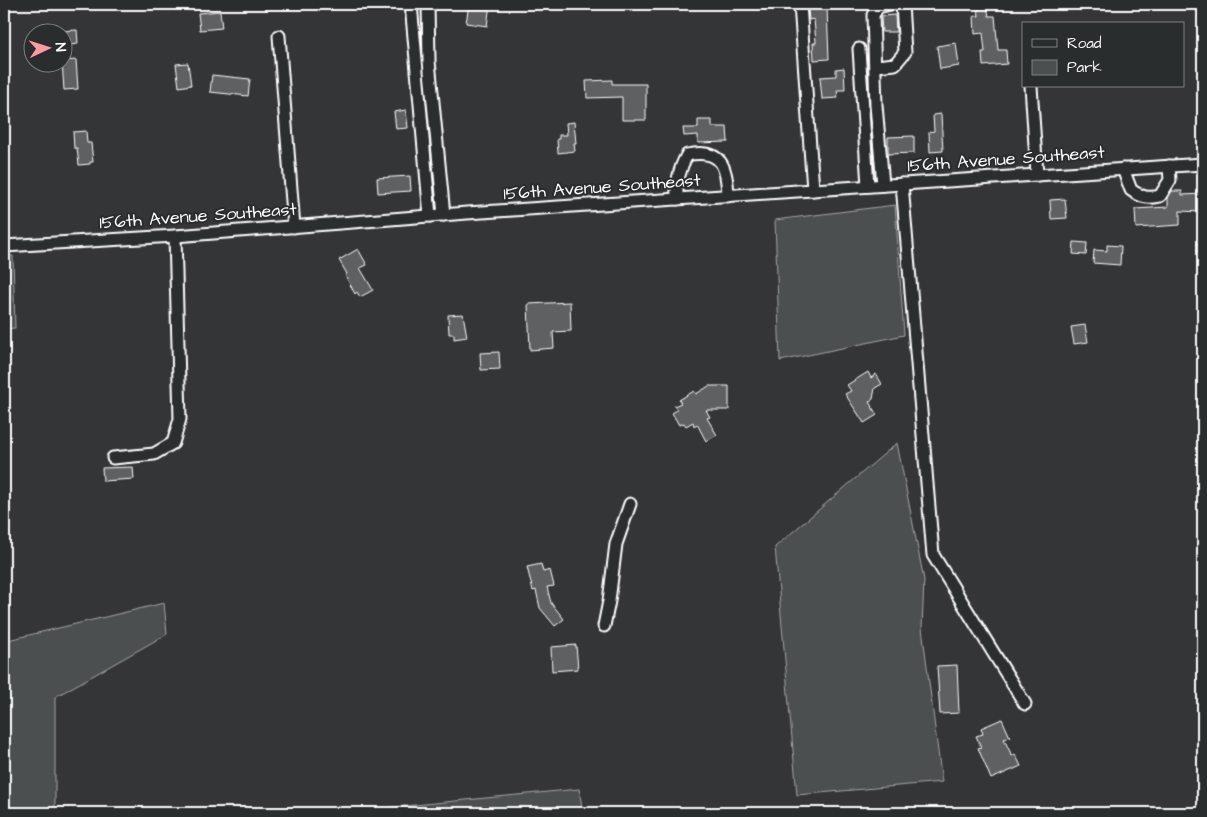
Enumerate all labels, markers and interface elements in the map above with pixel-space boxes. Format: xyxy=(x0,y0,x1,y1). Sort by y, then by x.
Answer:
north arrow xyxy=(22,22,72,72)
legend xyxy=(1022,22,1184,88)
text: Road xyxy=(1067,33,1102,54)
text: N xyxy=(50,42,70,52)
text: Park xyxy=(1067,57,1102,78)
street label: 156th Avenue Southeast xyxy=(907,140,1106,178)
street label: 156th Avenue Southeast xyxy=(503,168,702,206)
street label: 156th Avenue Southeast xyxy=(99,197,298,235)

